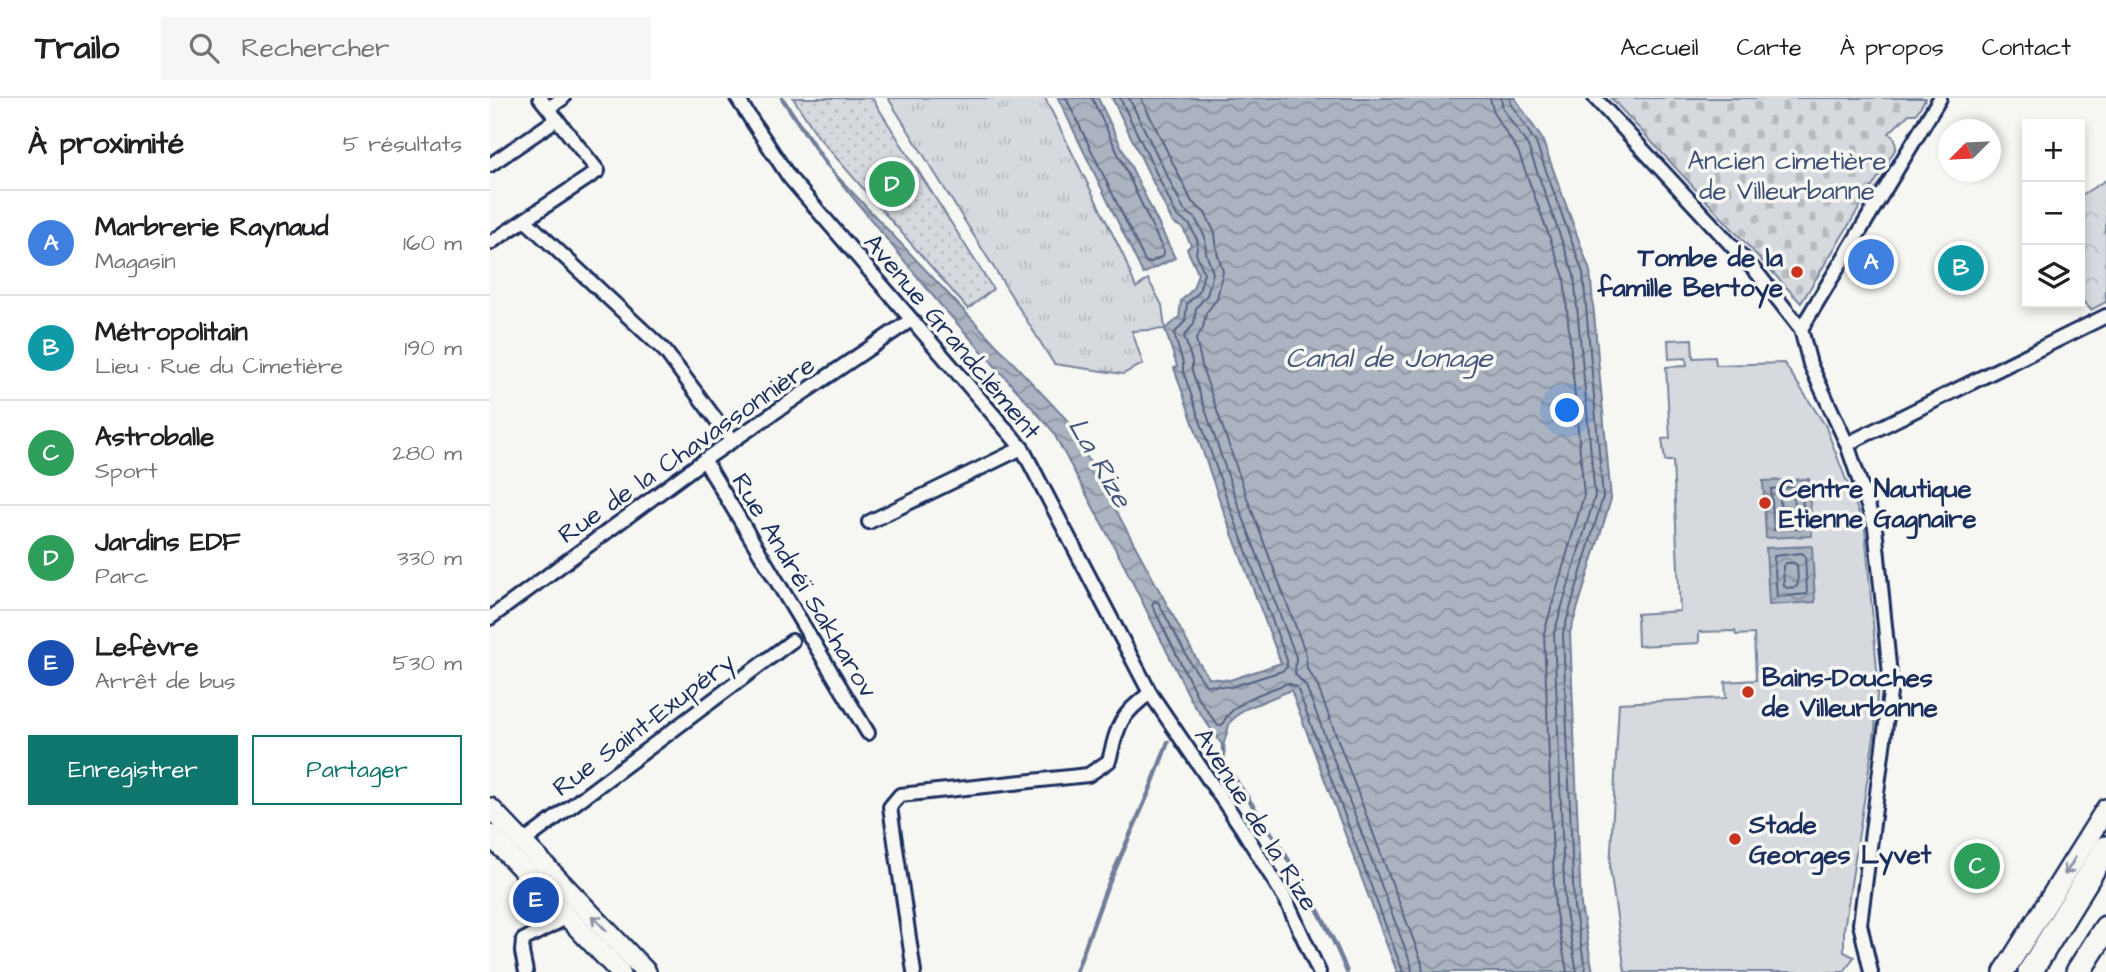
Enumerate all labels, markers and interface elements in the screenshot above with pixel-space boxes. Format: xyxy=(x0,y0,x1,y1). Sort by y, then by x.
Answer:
search box xyxy=(161,17,651,80)
text: Trailo xyxy=(35,25,119,71)
icon: search xyxy=(185,29,223,67)
text: Rechercher xyxy=(241,30,389,66)
text: Accueil xyxy=(1620,31,1699,65)
text: Carte xyxy=(1737,31,1802,65)
text: À propos xyxy=(1840,31,1944,65)
text: Contact xyxy=(1982,31,2071,65)
north arrow xyxy=(1938,119,2001,182)
map controls xyxy=(2022,119,2085,308)
button: + xyxy=(2022,119,2085,182)
text: À proximité xyxy=(28,123,184,165)
text: 5 résultats xyxy=(343,128,462,160)
park label: Ancien cimetière de Villeurbanne xyxy=(1687,143,1887,209)
pin: D xyxy=(869,158,915,210)
button: − xyxy=(2022,182,2085,245)
text: Marbrerie Raynaud xyxy=(95,209,329,245)
street label: Avenue Grandclément xyxy=(855,226,1050,448)
text: A xyxy=(44,227,58,259)
text: 160 m xyxy=(403,227,462,259)
pin: A xyxy=(1848,236,1894,288)
place label: Tombe de la famille Bertoye xyxy=(1596,240,1784,309)
pin: B xyxy=(1938,242,1984,294)
text: Magasin xyxy=(95,245,176,277)
button: layers xyxy=(2022,245,2085,308)
marker: Tombe de la famille Bertoye xyxy=(1789,264,1805,280)
text: Métropolitain xyxy=(95,314,248,350)
text: B xyxy=(43,332,59,364)
text: 190 m xyxy=(404,332,462,364)
water label: Canal de Jonage xyxy=(1285,339,1494,379)
street label: Rue de la Chavassonnière xyxy=(551,347,822,552)
text: Lieu · Rue du Cimetière xyxy=(95,350,343,382)
your location xyxy=(1550,393,1584,427)
water label: La Rize xyxy=(1058,411,1142,517)
text: Astroballe xyxy=(95,419,214,455)
text: C xyxy=(43,437,59,469)
text: 280 m xyxy=(392,437,462,469)
text: Sport xyxy=(95,455,158,487)
street label: Rue Andréï Sakharov xyxy=(723,466,886,705)
place label: Centre Nautique Etienne Gagnaire xyxy=(1779,471,1977,540)
marker: Centre Nautique Etienne Gagnaire xyxy=(1757,495,1773,511)
text: Jardins EDF xyxy=(95,524,240,560)
text: D xyxy=(44,542,58,574)
text: 330 m xyxy=(397,542,462,574)
text: Parc xyxy=(95,560,149,592)
text: Lefèvre xyxy=(95,629,198,665)
street label: Rue Saint-Exupéry xyxy=(545,644,743,807)
text: E xyxy=(44,647,58,679)
text: 530 m xyxy=(392,647,462,679)
place label: Bains-Douches de Villeurbanne xyxy=(1761,660,1938,726)
text: Arrêt de bus xyxy=(95,665,236,697)
marker: Bains-Douches de Villeurbanne xyxy=(1740,684,1756,700)
street label: Avenue de la Rize xyxy=(1185,721,1327,918)
button: Enregistrer xyxy=(28,735,238,805)
button: Partager xyxy=(252,735,462,805)
place label: Stade Georges Lyvet xyxy=(1748,807,1932,876)
marker: Stade Georges Lyvet xyxy=(1727,831,1743,847)
pin: C xyxy=(1954,840,2000,892)
one-way arrow xyxy=(2062,856,2076,876)
pin: E xyxy=(513,874,559,926)
one-way arrow xyxy=(591,914,608,931)

